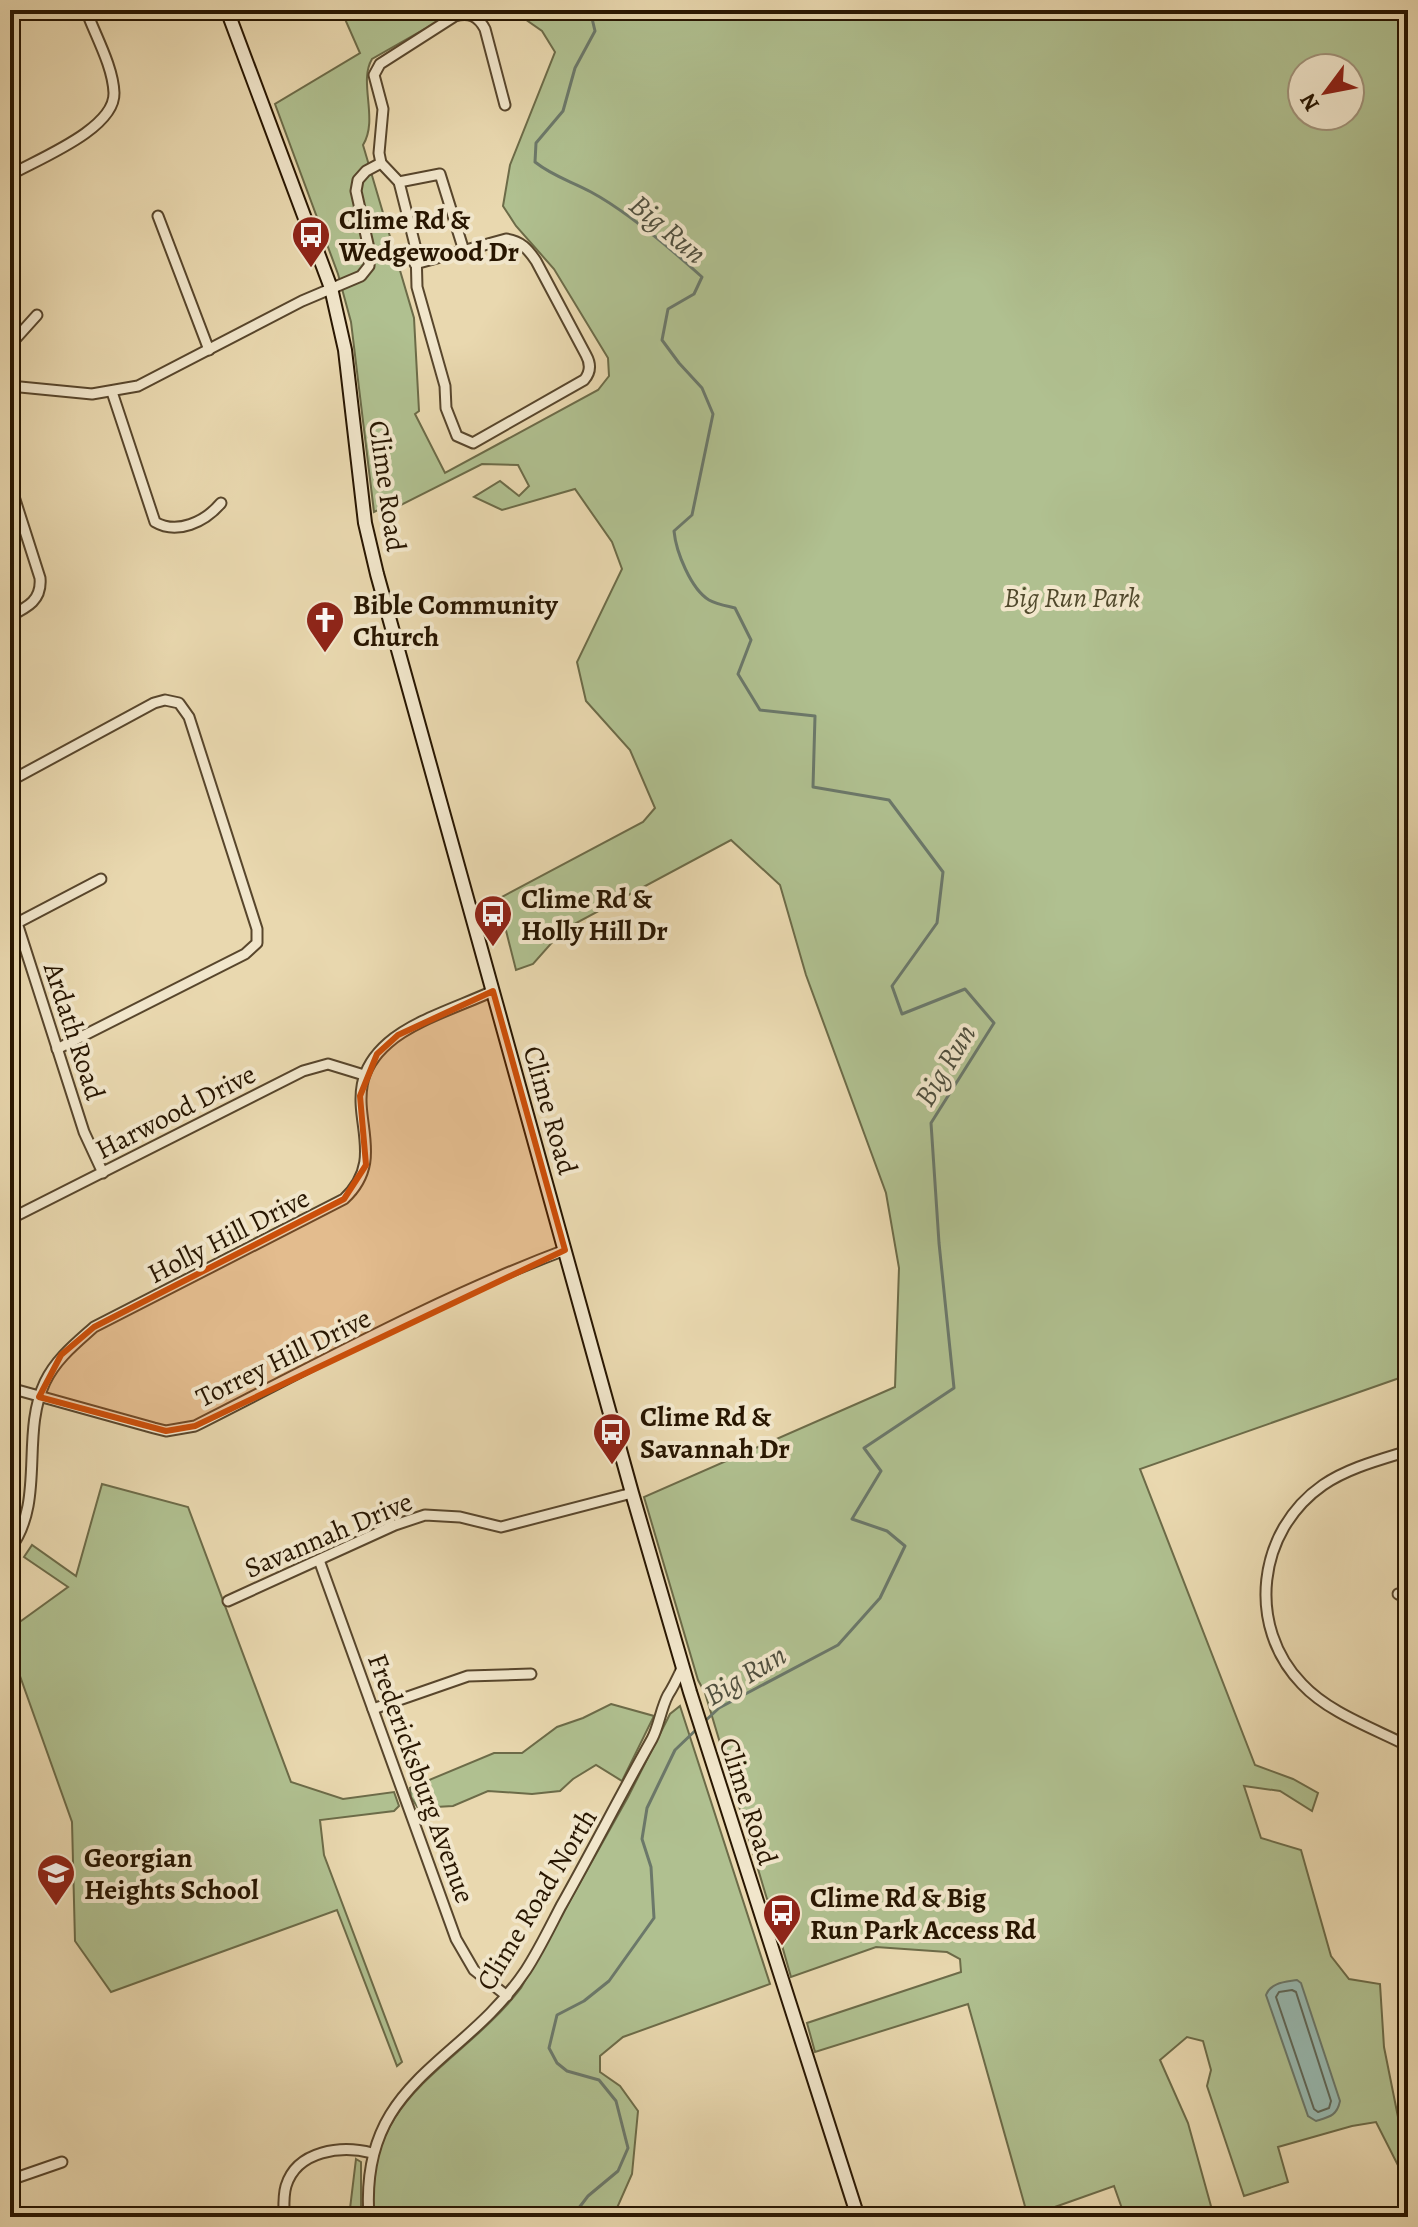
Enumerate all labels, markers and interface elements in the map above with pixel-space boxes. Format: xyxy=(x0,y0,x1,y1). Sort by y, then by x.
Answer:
north arrow xyxy=(1286,52,1366,132)
text: N xyxy=(1293,87,1327,117)
water label: Big Run xyxy=(621,185,715,273)
place label: Clime Rd & Wedgewood Dr xyxy=(338,201,519,271)
bus stop icon: Clime Rd & Wedgewood Dr xyxy=(290,214,332,269)
street label: Clime Road xyxy=(359,418,415,555)
park label: Big Run Park xyxy=(1004,579,1140,617)
place label: Bible Community Church xyxy=(353,586,559,656)
church icon: Bible Community Church xyxy=(304,599,346,654)
place label: Clime Rd & Holly Hill Dr xyxy=(521,880,668,950)
bus stop icon: Clime Rd & Holly Hill Dr xyxy=(472,893,514,948)
street label: Ardath Road xyxy=(34,957,114,1106)
water label: Big Run xyxy=(905,1016,985,1114)
street label: Clime Road xyxy=(514,1042,587,1180)
street label: Harwood Drive xyxy=(89,1055,262,1169)
street label: Holly Hill Drive xyxy=(141,1179,316,1293)
street label: Torrey Hill Drive xyxy=(190,1299,377,1417)
place label: Clime Rd & Savannah Dr xyxy=(640,1398,790,1468)
bus stop icon: Clime Rd & Savannah Dr xyxy=(591,1411,633,1466)
street label: Savannah Drive xyxy=(239,1482,418,1587)
water label: Big Run xyxy=(696,1635,794,1715)
street label: Fredericksburg Avenue xyxy=(358,1648,484,1908)
street label: Clime Road xyxy=(710,1733,787,1871)
street label: Clime Road North xyxy=(468,1801,606,1998)
place label: Georgian Heights School xyxy=(84,1839,259,1909)
school or university icon: Georgian Heights School xyxy=(35,1852,77,1907)
place label: Clime Rd & Big Run Park Access Rd xyxy=(810,1879,1037,1949)
bus stop icon: Clime Rd & Big Run Park Access Rd xyxy=(761,1892,803,1947)

